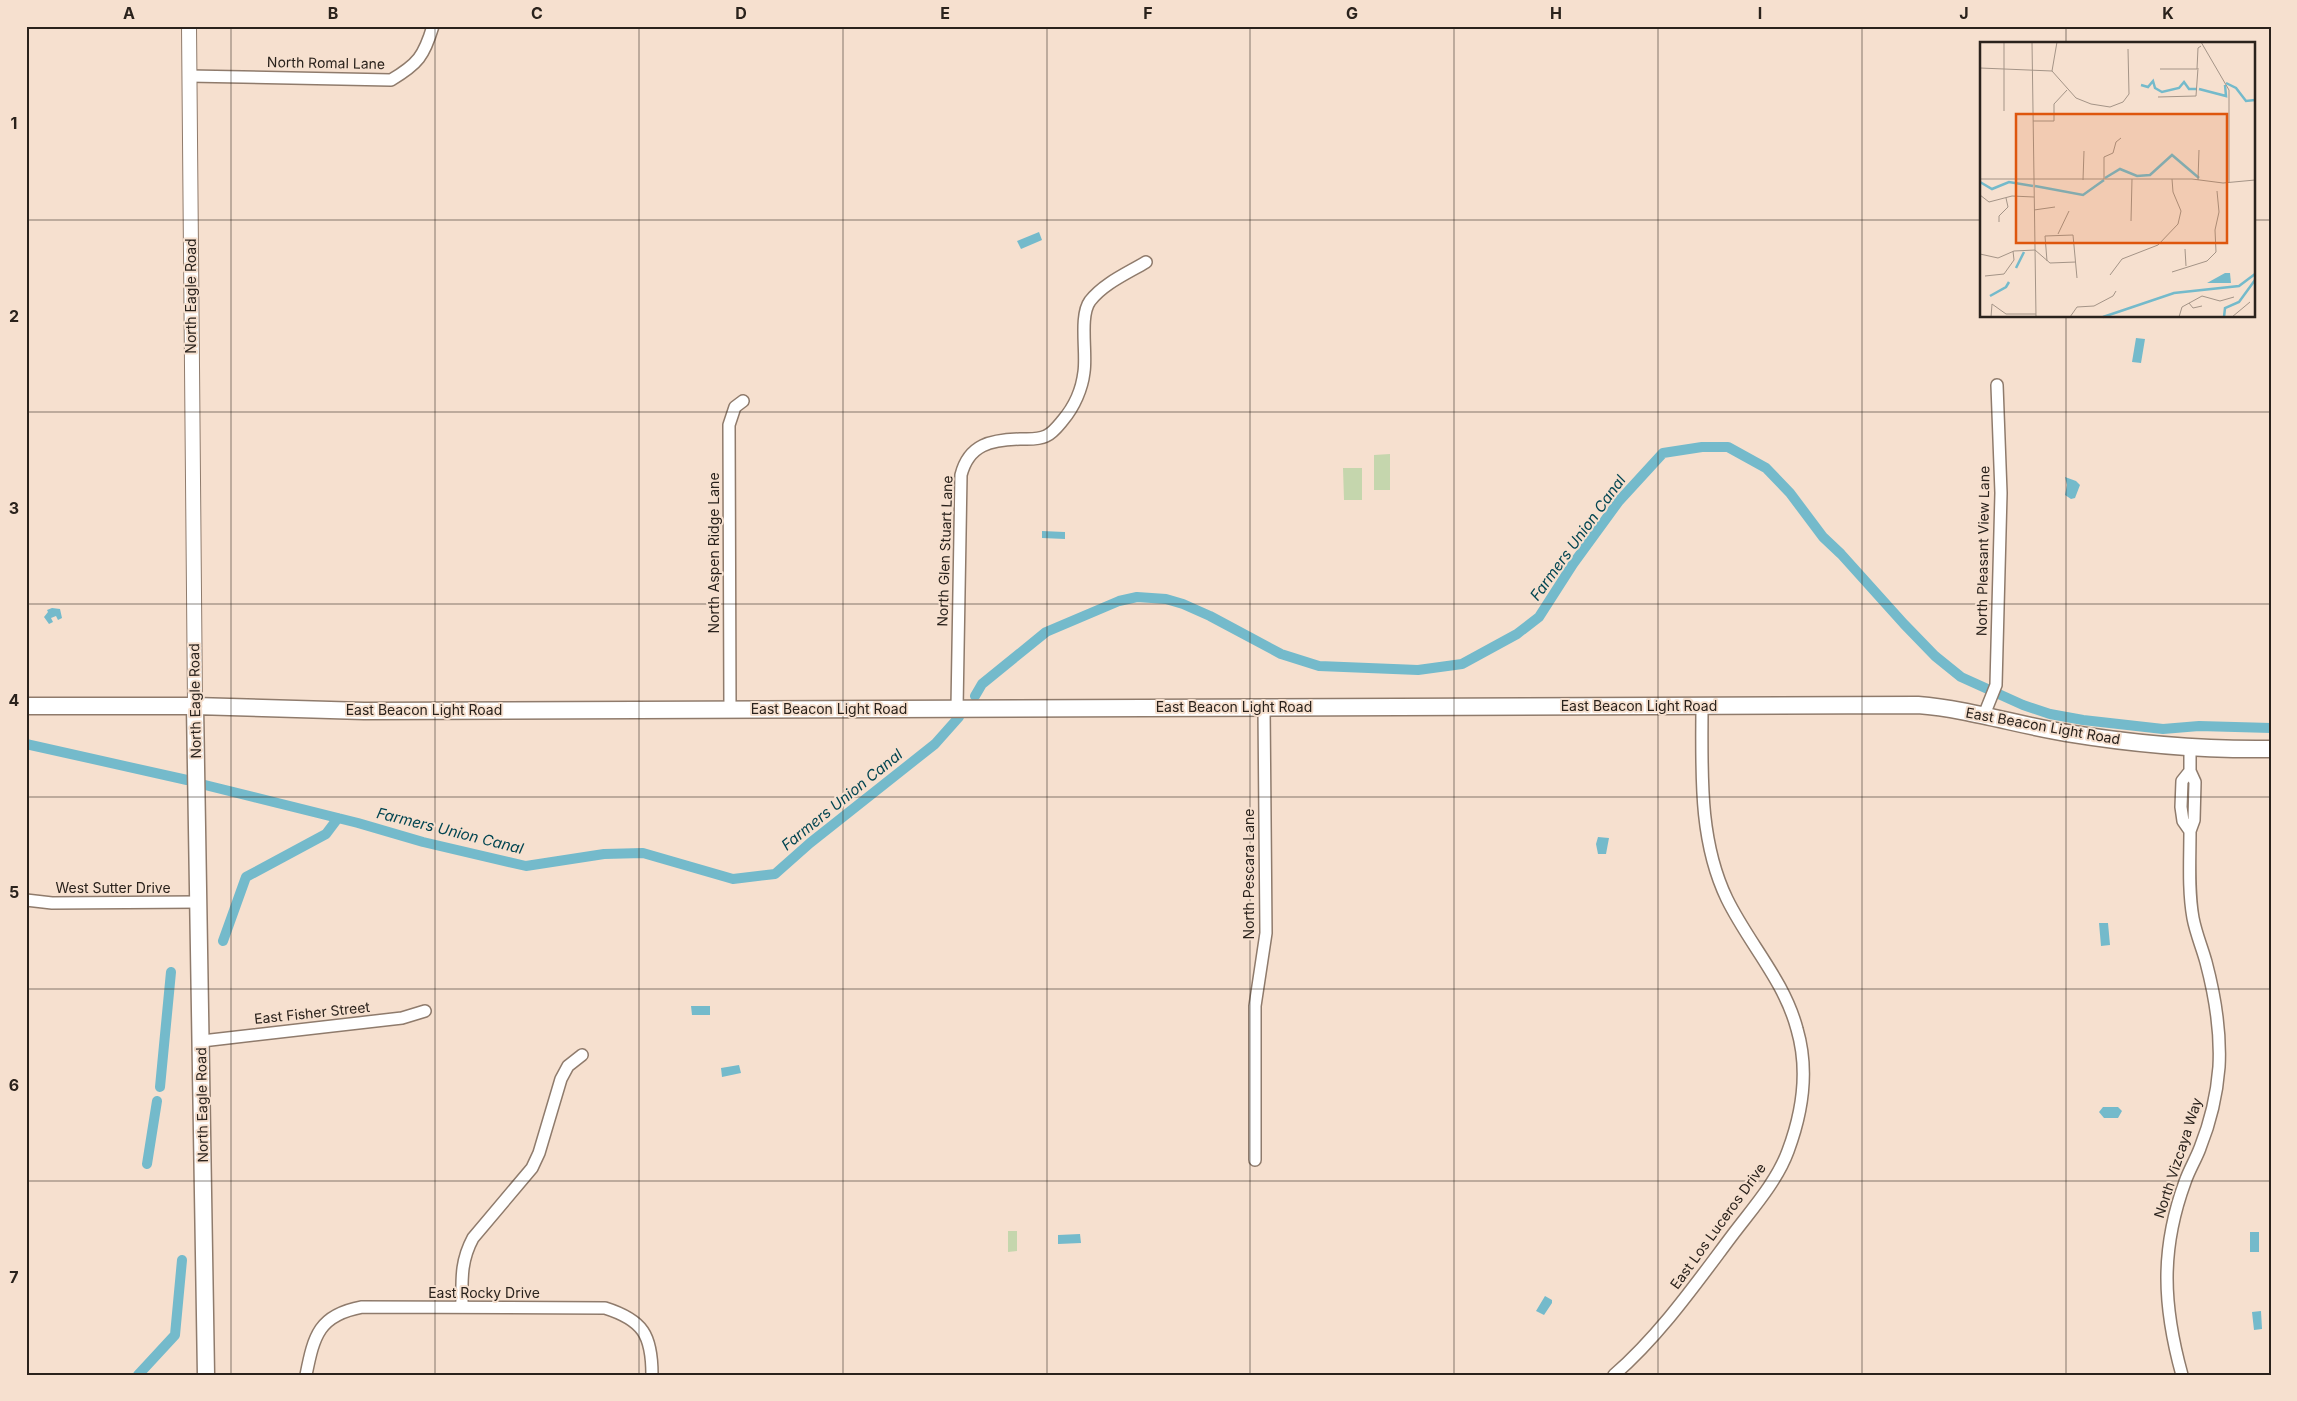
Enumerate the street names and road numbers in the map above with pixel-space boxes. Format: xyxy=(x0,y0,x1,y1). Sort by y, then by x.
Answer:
street label: North Romal Lane xyxy=(267,53,385,72)
street label: North Eagle Road xyxy=(182,238,199,354)
street label: North Pleasant View Lane xyxy=(1973,466,1992,636)
street label: North Aspen Ridge Lane xyxy=(705,472,722,634)
street label: North Glen Stuart Lane xyxy=(933,475,956,627)
street label: North Eagle Road xyxy=(185,643,204,759)
street label: East Beacon Light Road xyxy=(1561,697,1717,714)
street label: East Beacon Light Road xyxy=(1156,698,1312,715)
street label: East Beacon Light Road xyxy=(751,700,907,717)
street label: East Beacon Light Road xyxy=(346,701,502,718)
street label: East Beacon Light Road xyxy=(1965,704,2122,747)
street label: North Pescara Lane xyxy=(1240,809,1257,939)
street label: West Sutter Drive xyxy=(55,879,171,896)
street label: East Fisher Street xyxy=(253,998,371,1027)
street label: North Eagle Road xyxy=(192,1047,211,1163)
street label: North Vizcaya Way xyxy=(2150,1095,2205,1220)
street label: East Los Luceros Drive xyxy=(1666,1159,1769,1292)
street label: East Rocky Drive xyxy=(428,1284,540,1301)

